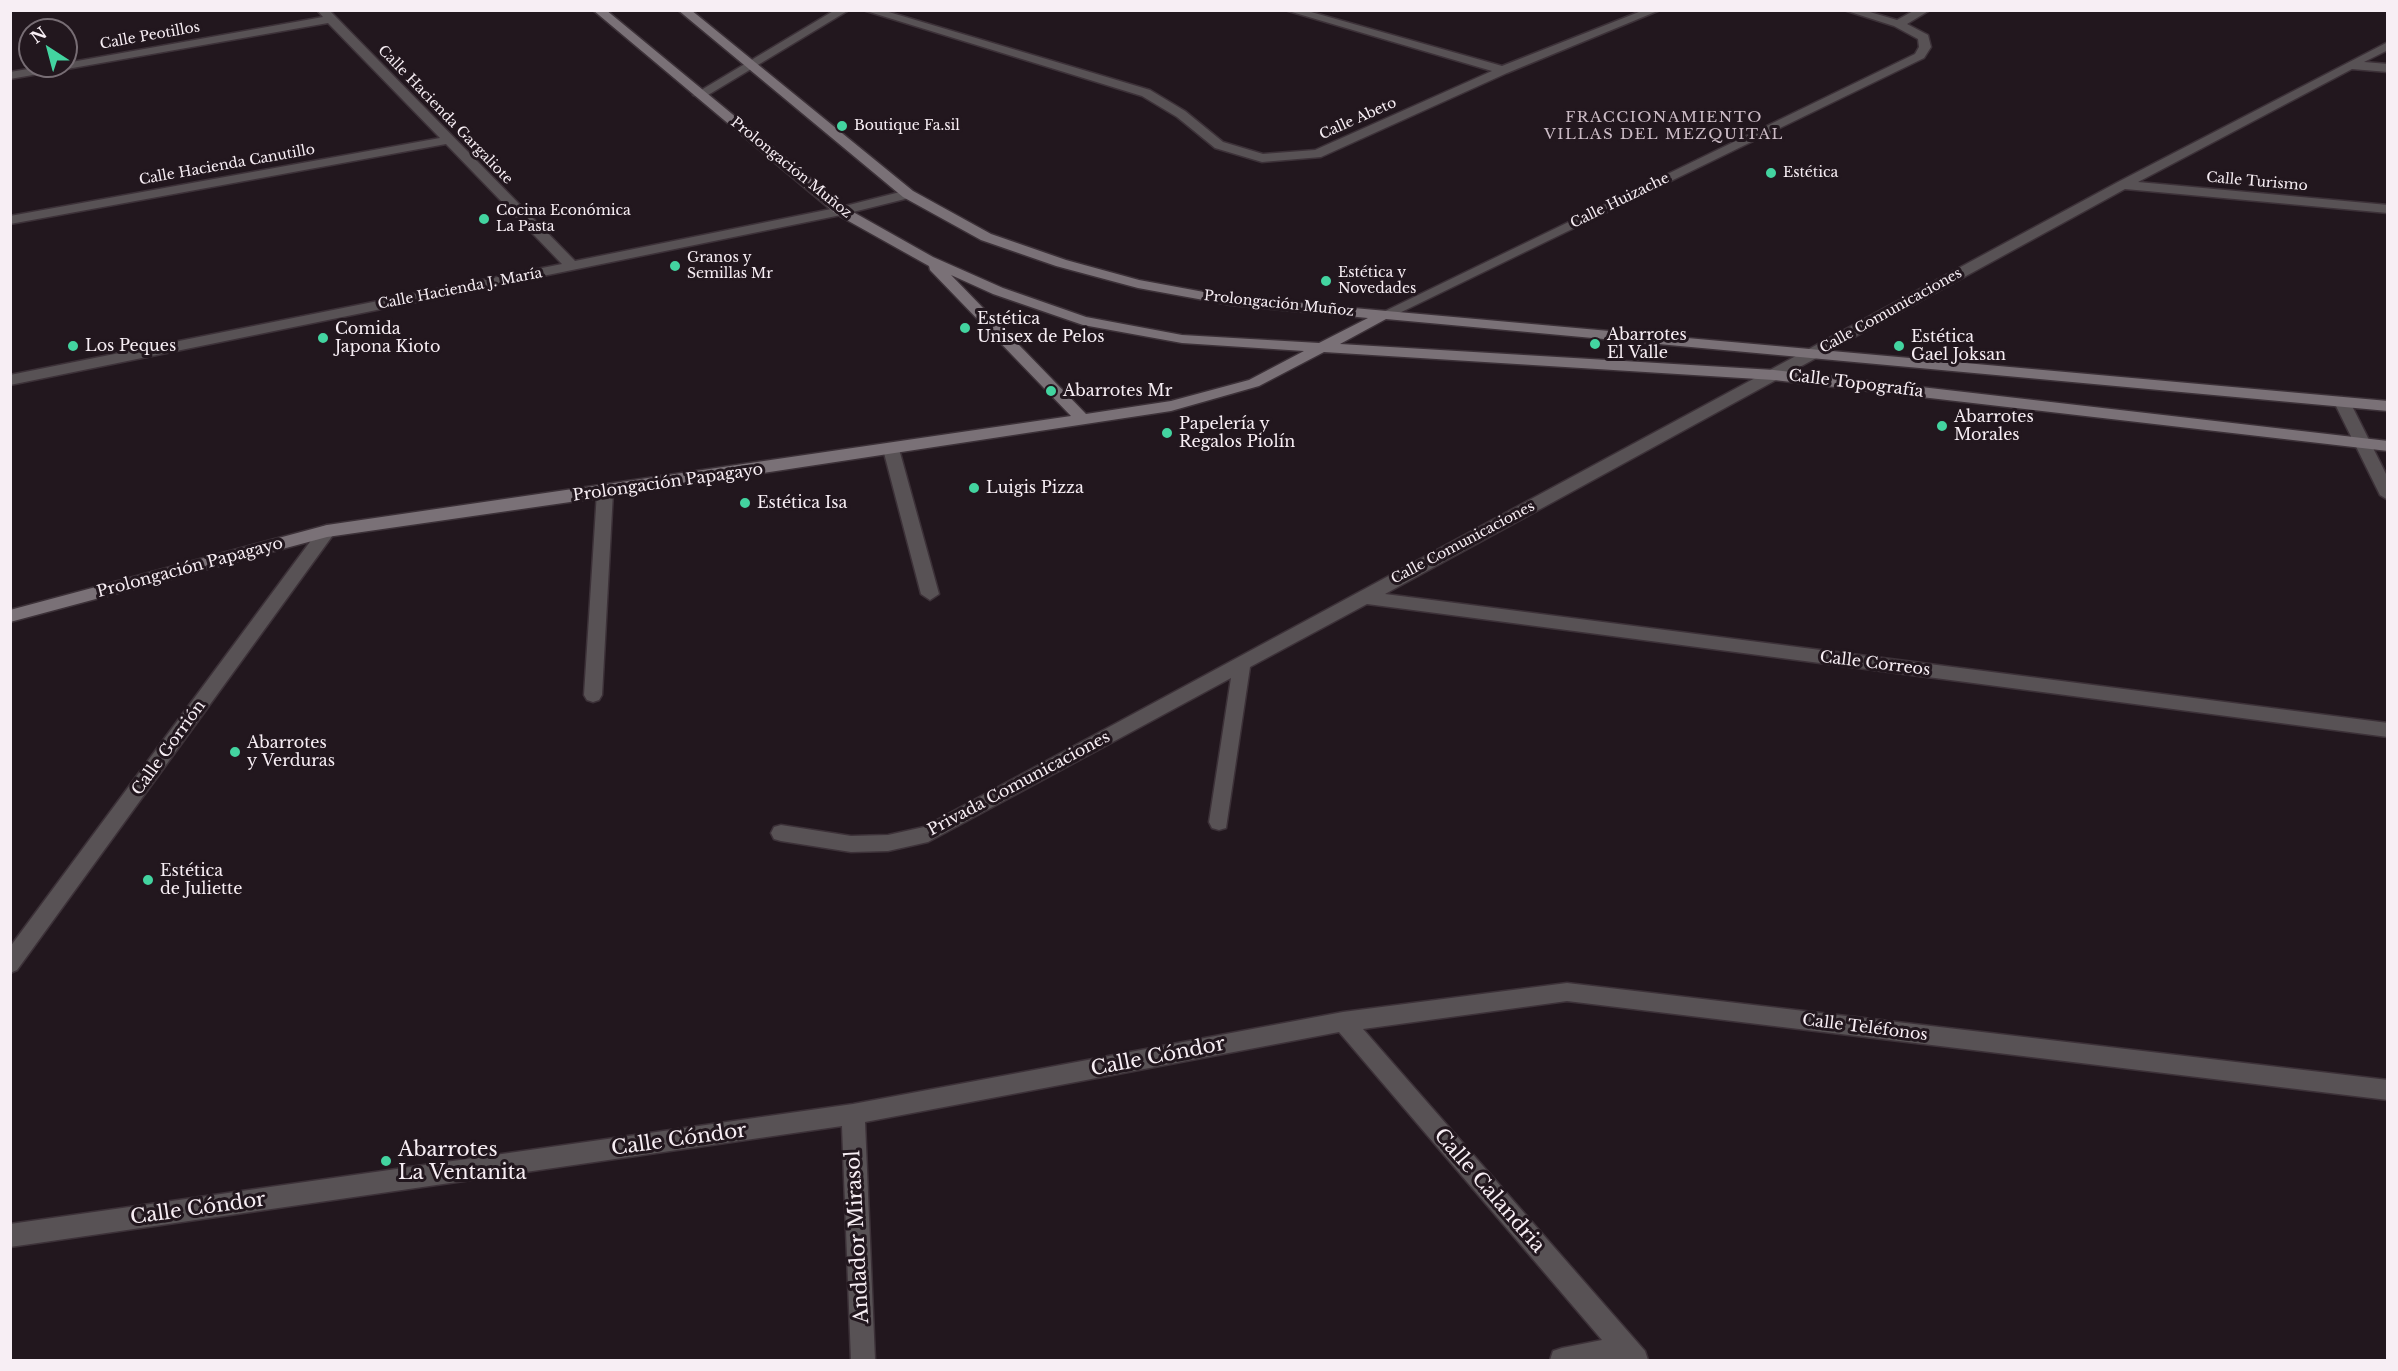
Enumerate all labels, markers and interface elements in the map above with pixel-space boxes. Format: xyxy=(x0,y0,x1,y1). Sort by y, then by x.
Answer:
north arrow xyxy=(18,18,78,78)
street label: Calle Peotillos xyxy=(99,19,201,53)
text: N xyxy=(27,23,51,48)
street label: Calle Hacienda Gargaliote xyxy=(374,42,516,188)
street label: Calle Abeto xyxy=(1317,95,1399,143)
district label: FRACCIONAMIENTO VILLAS DEL MEZQUITAL xyxy=(1544,109,1784,144)
street label: Prolongación Muñoz xyxy=(727,114,855,222)
place label: Boutique Fa.sil xyxy=(854,118,960,134)
marker: Boutique Fa.sil xyxy=(835,119,849,133)
street label: Calle Hacienda Canutillo xyxy=(138,141,316,189)
place label: Estética xyxy=(1783,165,1838,181)
marker: Estética xyxy=(1764,166,1778,180)
street label: Calle Turismo xyxy=(2206,169,2308,195)
street label: Calle Huizache xyxy=(1568,170,1672,232)
place label: Cocina Económica La Pasta xyxy=(496,203,631,236)
marker: Cocina Económica La Pasta xyxy=(477,212,491,226)
place label: Granos y Semillas Mr xyxy=(687,250,773,282)
marker: Granos y Semillas Mr xyxy=(668,259,682,273)
street label: Calle Hacienda J. María xyxy=(376,265,544,313)
place label: Estética y Novedades xyxy=(1338,265,1416,298)
street label: Calle Comunicaciones xyxy=(1817,265,1965,357)
marker: Estética y Novedades xyxy=(1319,274,1333,288)
street label: Prolongación Muñoz xyxy=(1203,288,1355,320)
place label: Estética Unisex de Pelos xyxy=(977,309,1105,347)
place label: Comida Japona Kioto xyxy=(335,319,440,357)
marker: Estética Unisex de Pelos xyxy=(958,321,972,335)
place label: Abarrotes El Valle xyxy=(1607,325,1687,363)
place label: Estética Gael Joksan xyxy=(1911,327,2006,365)
marker: Comida Japona Kioto xyxy=(316,331,330,345)
place label: Los Peques xyxy=(85,336,176,356)
marker: Abarrotes El Valle xyxy=(1588,337,1602,351)
marker: Los Peques xyxy=(66,339,80,353)
marker: Estética Gael Joksan xyxy=(1892,339,1906,353)
street label: Calle Topografía xyxy=(1787,366,1925,402)
place label: Abarrotes Mr xyxy=(1063,381,1172,401)
marker: Abarrotes Mr xyxy=(1044,384,1058,398)
place label: Abarrotes Morales xyxy=(1954,407,2034,445)
place label: Papelería y Regalos Piolín xyxy=(1179,414,1295,452)
marker: Abarrotes Morales xyxy=(1935,419,1949,433)
marker: Papelería y Regalos Piolín xyxy=(1160,426,1174,440)
street label: Prolongación Papagayo xyxy=(572,460,764,506)
place label: Luigis Pizza xyxy=(986,478,1084,498)
marker: Luigis Pizza xyxy=(967,481,981,495)
place label: Estética Isa xyxy=(757,493,847,513)
marker: Estética Isa xyxy=(738,496,752,510)
street label: Calle Comunicaciones xyxy=(1388,498,1538,588)
street label: Prolongación Papagayo xyxy=(95,534,285,602)
street label: Calle Correos xyxy=(1819,648,1931,680)
street label: Calle Gorrión xyxy=(128,697,210,799)
street label: Privada Comunicaciones xyxy=(925,728,1113,840)
place label: Abarrotes y Verduras xyxy=(247,733,335,771)
marker: Abarrotes y Verduras xyxy=(228,745,242,759)
place label: Estética de Juliette xyxy=(160,861,242,899)
marker: Estética de Juliette xyxy=(141,873,155,887)
street label: Calle Teléfonos xyxy=(1801,1011,1929,1045)
street label: Calle Cóndor xyxy=(1089,1032,1227,1082)
street label: Calle Cóndor xyxy=(610,1119,748,1161)
street label: Calle Calandria xyxy=(1429,1124,1549,1258)
place label: Abarrotes La Ventanita xyxy=(398,1138,526,1185)
street label: Andador Mirasol xyxy=(841,1150,875,1324)
marker: Abarrotes La Ventanita xyxy=(379,1154,393,1168)
street label: Calle Cóndor xyxy=(129,1188,267,1230)

